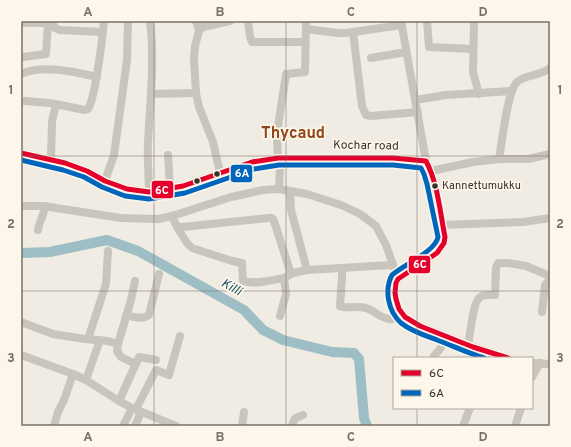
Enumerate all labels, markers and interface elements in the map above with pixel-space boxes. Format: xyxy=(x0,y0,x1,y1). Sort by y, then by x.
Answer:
text: A xyxy=(83,5,93,21)
text: B xyxy=(216,5,225,21)
text: C xyxy=(347,5,355,21)
text: D xyxy=(478,5,488,21)
text: 1 xyxy=(8,83,14,99)
text: 1 xyxy=(557,83,563,99)
district label: Thycaud xyxy=(261,124,325,144)
street label: Kochar road xyxy=(333,137,399,155)
line badge: 6A xyxy=(230,164,253,183)
text: 6A xyxy=(235,167,249,181)
unlabelled marker xyxy=(212,169,222,179)
unlabelled marker xyxy=(192,176,202,186)
place label: Kannettumukku xyxy=(442,179,521,193)
line badge: 6C xyxy=(151,180,174,199)
marker: Kannettumukku xyxy=(430,181,440,191)
text: 6C xyxy=(155,184,169,198)
text: 2 xyxy=(7,217,15,233)
text: 2 xyxy=(556,217,564,233)
line badge: 6C xyxy=(408,255,431,274)
text: 6C xyxy=(413,258,427,272)
water label: Killi xyxy=(218,276,245,301)
text: 3 xyxy=(7,351,15,367)
text: 3 xyxy=(556,351,564,367)
legend xyxy=(393,357,533,409)
text: 6C xyxy=(429,366,444,382)
text: 6A xyxy=(429,386,444,402)
text: A xyxy=(83,430,93,446)
text: B xyxy=(216,430,225,446)
text: C xyxy=(347,430,355,446)
text: D xyxy=(478,430,488,446)

